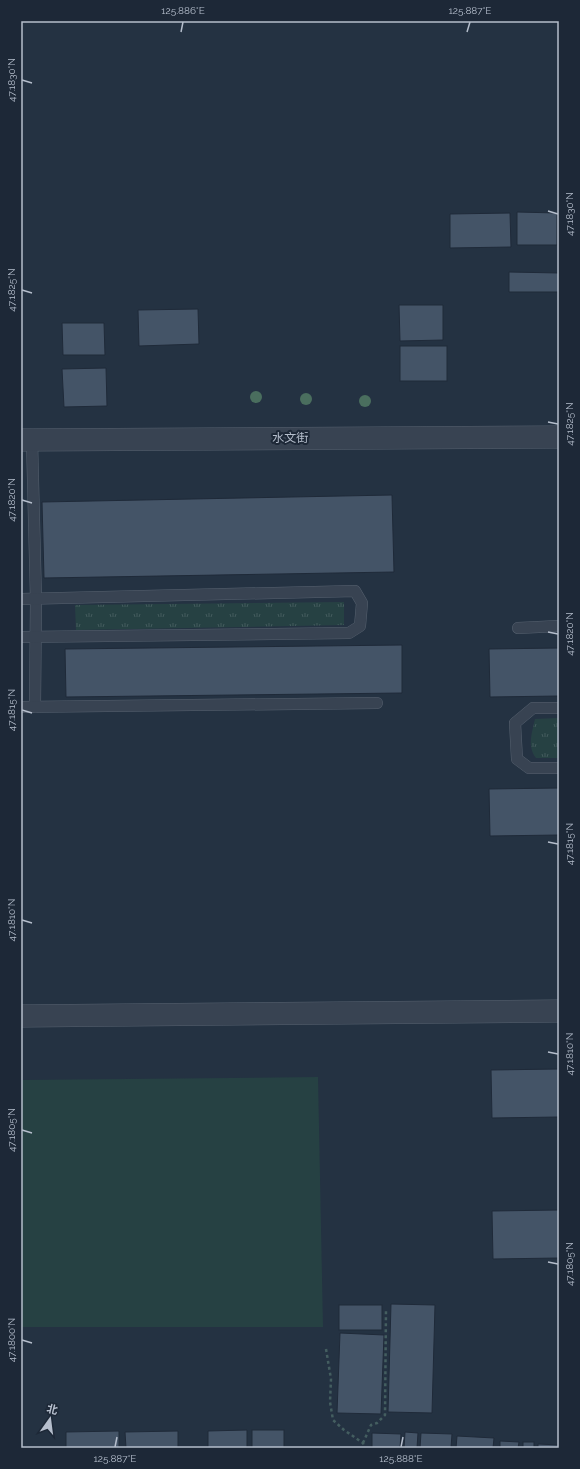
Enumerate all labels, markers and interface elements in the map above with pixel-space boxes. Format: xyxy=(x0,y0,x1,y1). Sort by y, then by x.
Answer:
text: 125.886°E xyxy=(161,5,205,16)
text: 125.887°E xyxy=(449,5,491,16)
text: 47.1830°N xyxy=(6,58,17,102)
text: 47.1830°N xyxy=(564,192,575,236)
text: 47.1825°N xyxy=(6,268,17,312)
text: 47.1825°N xyxy=(564,402,575,446)
street label: 水文街 xyxy=(272,431,308,445)
text: 47.1820°N xyxy=(6,478,17,522)
text: 47.1820°N xyxy=(564,612,575,656)
text: 47.1815°N xyxy=(6,689,17,731)
text: 47.1815°N xyxy=(564,823,575,865)
text: 47.1810°N xyxy=(6,899,17,941)
text: 47.1810°N xyxy=(564,1033,575,1075)
text: 47.1805°N xyxy=(6,1108,17,1152)
text: 47.1805°N xyxy=(564,1242,575,1286)
text: 47.1800°N xyxy=(6,1318,17,1362)
north arrow xyxy=(30,1399,70,1439)
text: 北 xyxy=(45,1402,59,1417)
text: 125.887°E xyxy=(94,1453,136,1464)
text: 125.888°E xyxy=(379,1453,423,1464)

